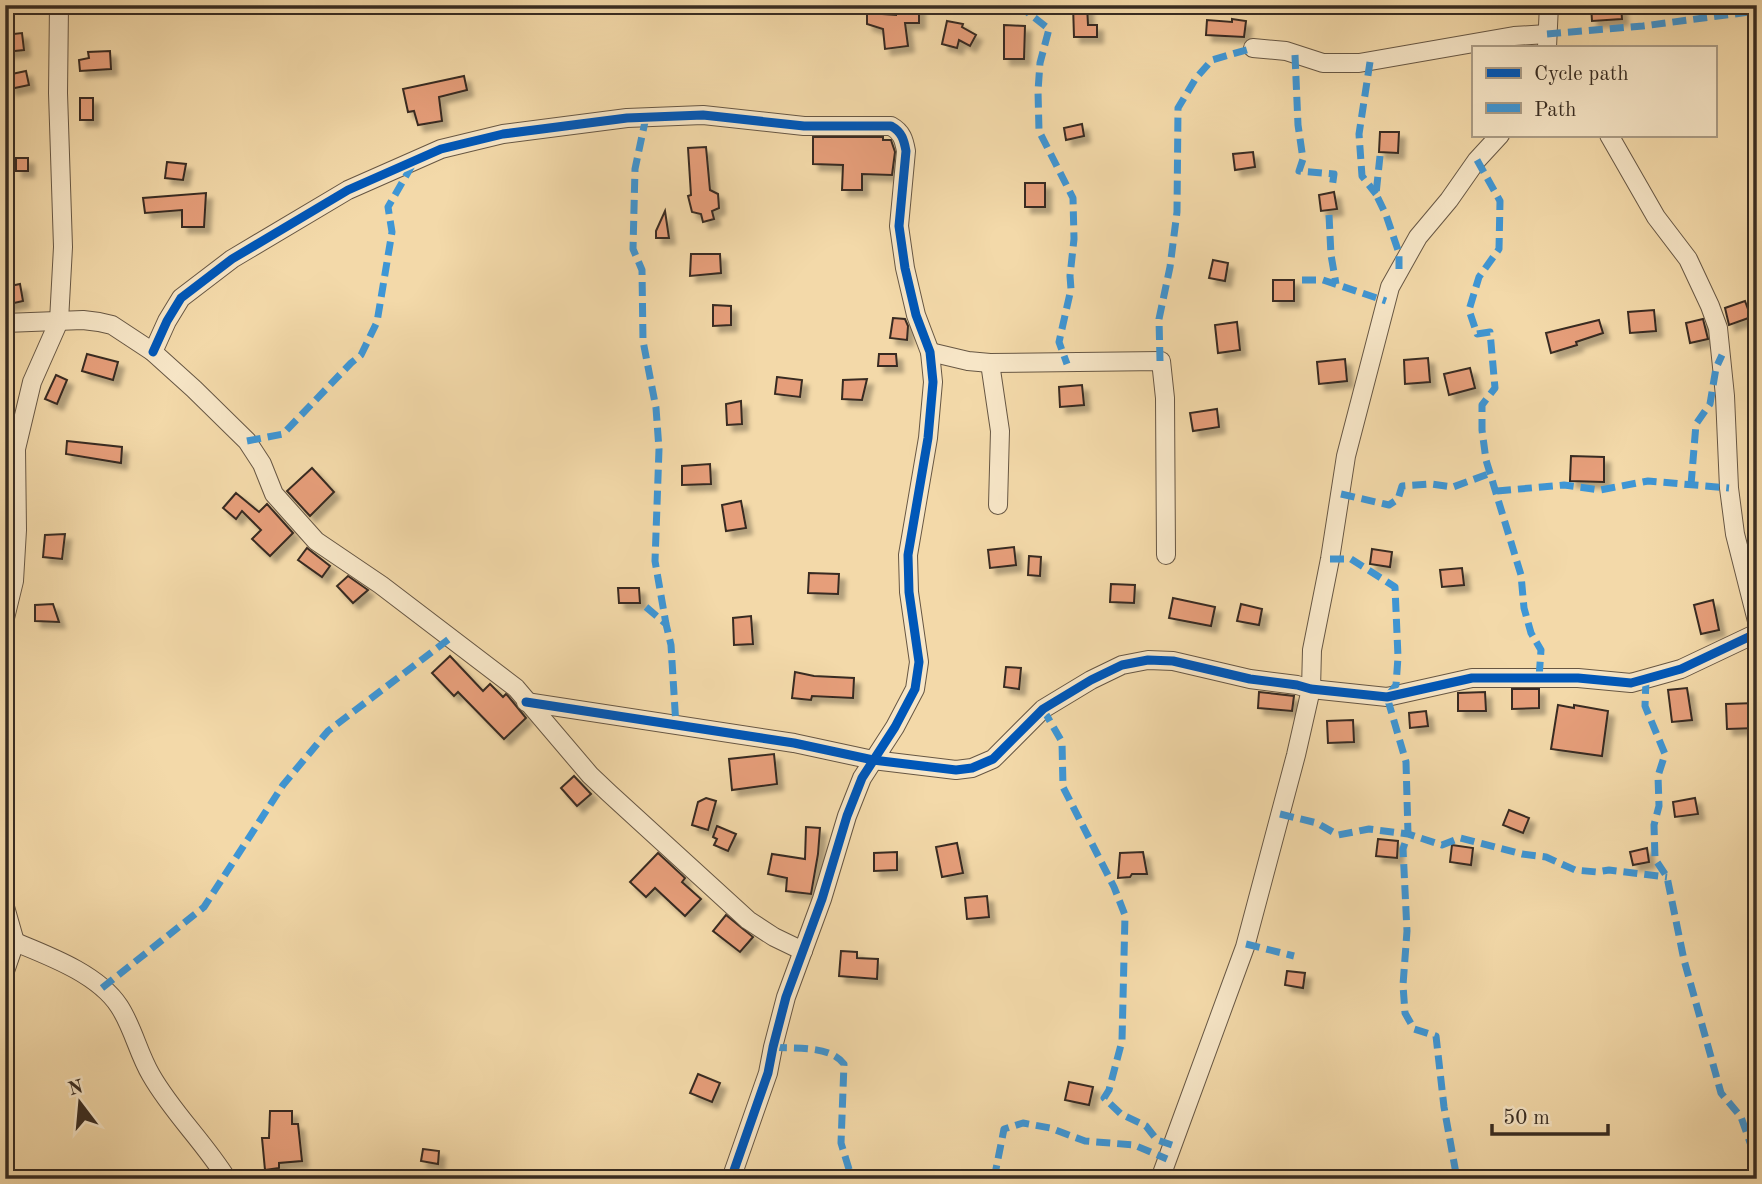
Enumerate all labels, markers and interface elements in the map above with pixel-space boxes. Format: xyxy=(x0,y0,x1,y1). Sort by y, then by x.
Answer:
legend xyxy=(1472,46,1716,136)
text: Cycle path xyxy=(1534,64,1629,85)
text: Path xyxy=(1534,100,1577,121)
north arrow xyxy=(46,1068,116,1138)
text: N xyxy=(66,1078,86,1100)
scale bar xyxy=(1492,1093,1608,1137)
text: 50 m xyxy=(1503,1108,1550,1129)

